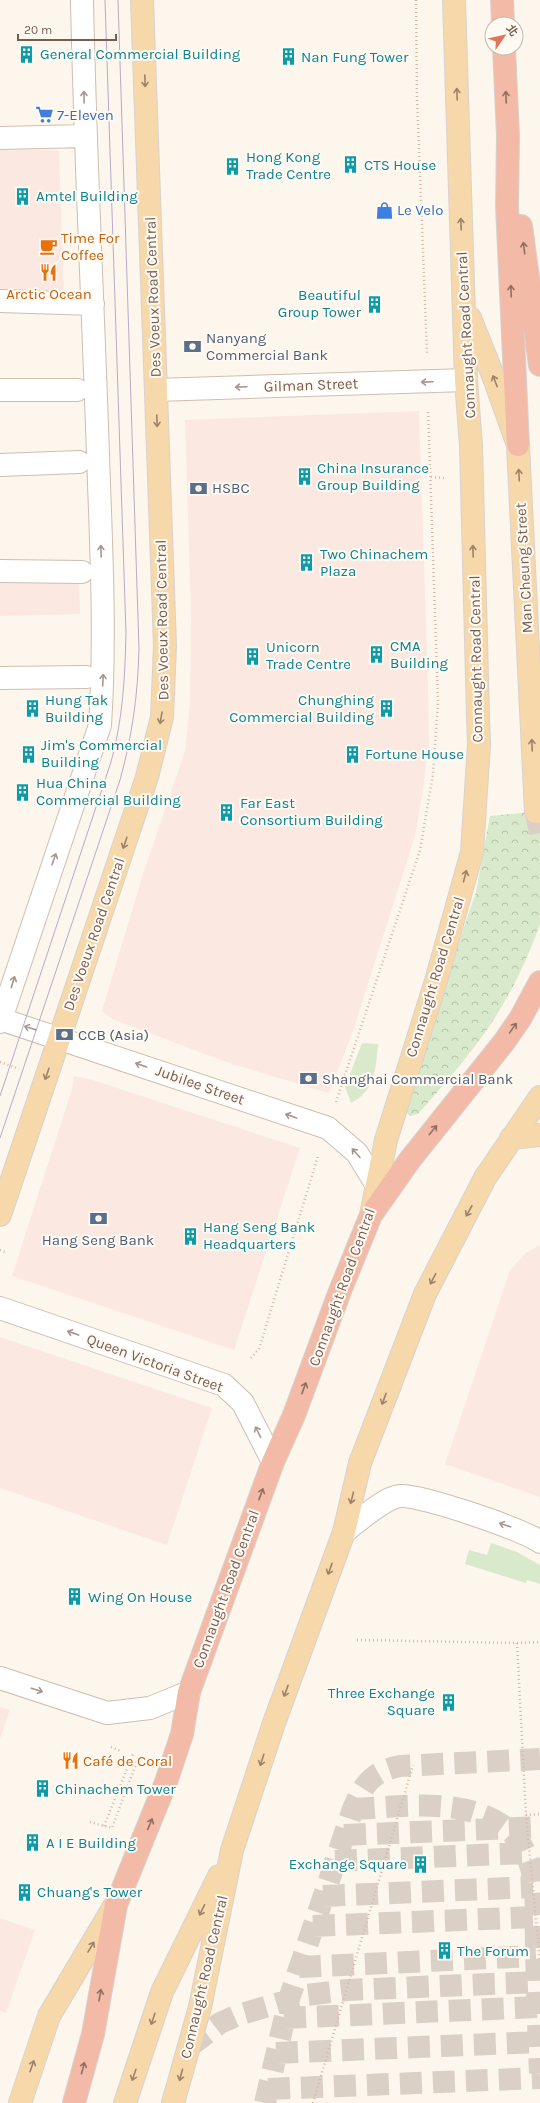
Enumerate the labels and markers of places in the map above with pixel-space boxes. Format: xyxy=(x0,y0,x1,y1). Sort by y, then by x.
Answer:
building icon: General Commercial Building xyxy=(17,44,37,64)
place label: General Commercial Building xyxy=(40,45,241,63)
building icon: Nan Fung Tower xyxy=(278,47,298,67)
place label: Nan Fung Tower xyxy=(301,48,409,66)
supermarket icon: 7-Eleven xyxy=(34,105,54,125)
place label: 7-Eleven xyxy=(57,106,114,124)
place label: Hong Kong Trade Centre xyxy=(246,148,331,183)
building icon: CTS House xyxy=(341,155,361,175)
building icon: Hong Kong Trade Centre xyxy=(223,156,243,176)
place label: CTS House xyxy=(364,156,436,174)
building icon: Amtel Building xyxy=(13,186,33,206)
place label: Amtel Building xyxy=(36,187,138,205)
shop icon: Le Velo xyxy=(374,200,394,220)
place label: Le Velo xyxy=(397,201,443,219)
place label: Time For Coffee xyxy=(61,229,120,264)
cafe icon: Time For Coffee xyxy=(38,237,58,257)
restaurant icon: Arctic Ocean xyxy=(39,263,59,283)
place label: Arctic Ocean xyxy=(6,285,92,303)
place label: Beautiful Group Tower xyxy=(278,286,362,321)
building icon: Beautiful Group Tower xyxy=(364,294,384,314)
place label: Nanyang Commercial Bank xyxy=(206,329,328,364)
bank icon: Nanyang Commercial Bank xyxy=(183,337,203,357)
place label: China Insurance Group Building xyxy=(317,459,429,494)
building icon: China Insurance Group Building xyxy=(294,467,314,487)
bank icon: HSBC xyxy=(189,478,209,498)
place label: HSBC xyxy=(212,479,250,497)
place label: Two Chinachem Plaza xyxy=(320,545,428,580)
building icon: Two Chinachem Plaza xyxy=(297,553,317,573)
place label: CMA Building xyxy=(390,637,448,672)
place label: Unicorn Trade Centre xyxy=(266,638,351,673)
building icon: CMA Building xyxy=(367,645,387,665)
building icon: Unicorn Trade Centre xyxy=(243,646,263,666)
place label: Hung Tak Building xyxy=(45,691,108,726)
place label: Chunghing Commercial Building xyxy=(229,691,375,726)
building icon: Hung Tak Building xyxy=(22,699,42,719)
building icon: Chunghing Commercial Building xyxy=(377,699,397,719)
place label: Jim's Commercial Building xyxy=(41,736,162,771)
building icon: Jim's Commercial Building xyxy=(18,744,38,764)
building icon: Fortune House xyxy=(342,744,362,764)
place label: Fortune House xyxy=(365,745,464,763)
place label: Hua China Commercial Building xyxy=(36,774,181,809)
building icon: Hua China Commercial Building xyxy=(13,782,33,802)
place label: Far East Consortium Building xyxy=(240,794,383,829)
building icon: Far East Consortium Building xyxy=(217,802,237,822)
bank icon: CCB (Asia) xyxy=(55,1025,75,1045)
place label: CCB (Asia) xyxy=(78,1026,149,1044)
bank icon: Shanghai Commercial Bank xyxy=(299,1069,319,1089)
place label: Shanghai Commercial Bank xyxy=(322,1070,513,1088)
bank icon: Hang Seng Bank xyxy=(88,1209,108,1229)
place label: Hang Seng Bank Headquarters xyxy=(203,1218,315,1253)
building icon: Hang Seng Bank Headquarters xyxy=(180,1226,200,1246)
place label: Hang Seng Bank xyxy=(42,1231,154,1249)
building icon: Wing On House xyxy=(65,1587,85,1607)
place label: Wing On House xyxy=(88,1588,192,1606)
place label: Three Exchange Square xyxy=(328,1684,435,1719)
building icon: Three Exchange Square xyxy=(438,1692,458,1712)
restaurant icon: Café de Coral xyxy=(60,1751,80,1771)
place label: Café de Coral xyxy=(83,1752,172,1770)
building icon: Chinachem Tower xyxy=(32,1779,52,1799)
place label: Chinachem Tower xyxy=(55,1780,176,1798)
building icon: A I E Building xyxy=(23,1833,43,1853)
place label: A I E Building xyxy=(46,1834,136,1852)
building icon: Exchange Square xyxy=(410,1854,430,1874)
place label: Exchange Square xyxy=(289,1855,407,1873)
building icon: Chuang's Tower xyxy=(14,1882,34,1902)
place label: Chuang's Tower xyxy=(37,1883,143,1901)
building icon: The Forum xyxy=(434,1941,454,1961)
place label: The Forum xyxy=(457,1942,529,1960)

